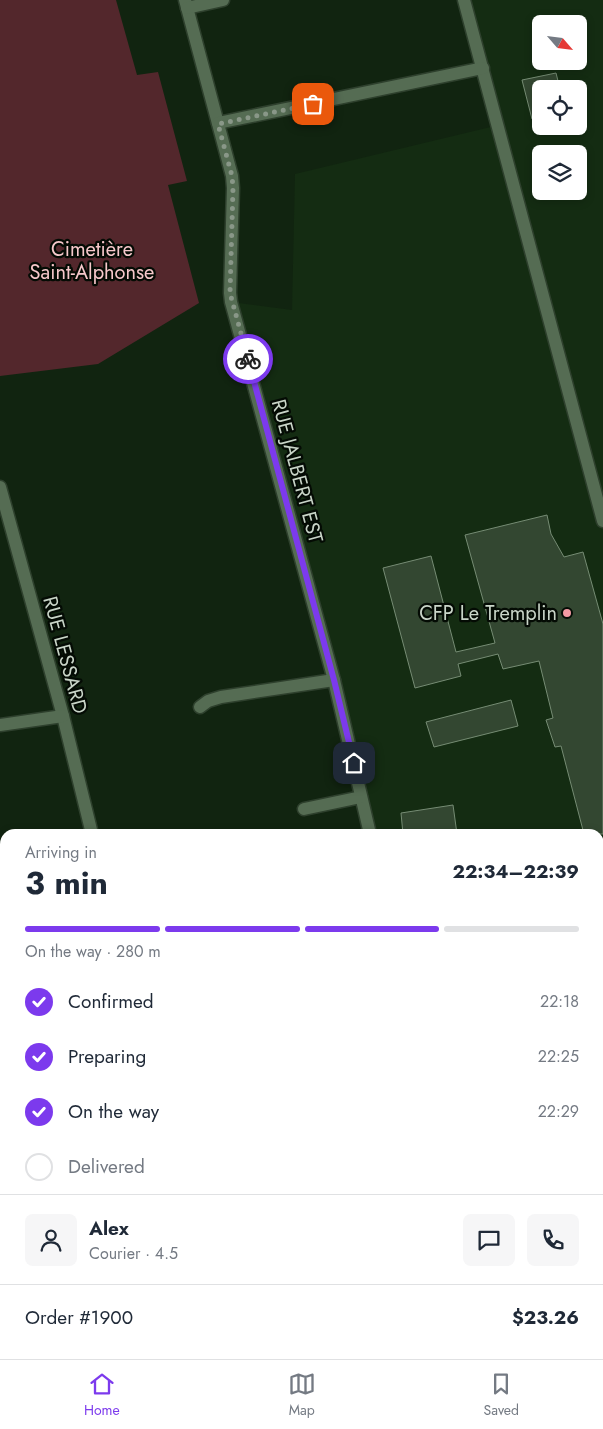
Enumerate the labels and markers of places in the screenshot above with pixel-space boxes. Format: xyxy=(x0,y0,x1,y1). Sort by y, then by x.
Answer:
pin xyxy=(292,83,334,125)
place label: CFP Le Tremplin xyxy=(419,599,557,628)
marker: CFP Le Tremplin xyxy=(561,607,573,619)
pin xyxy=(333,742,375,784)

